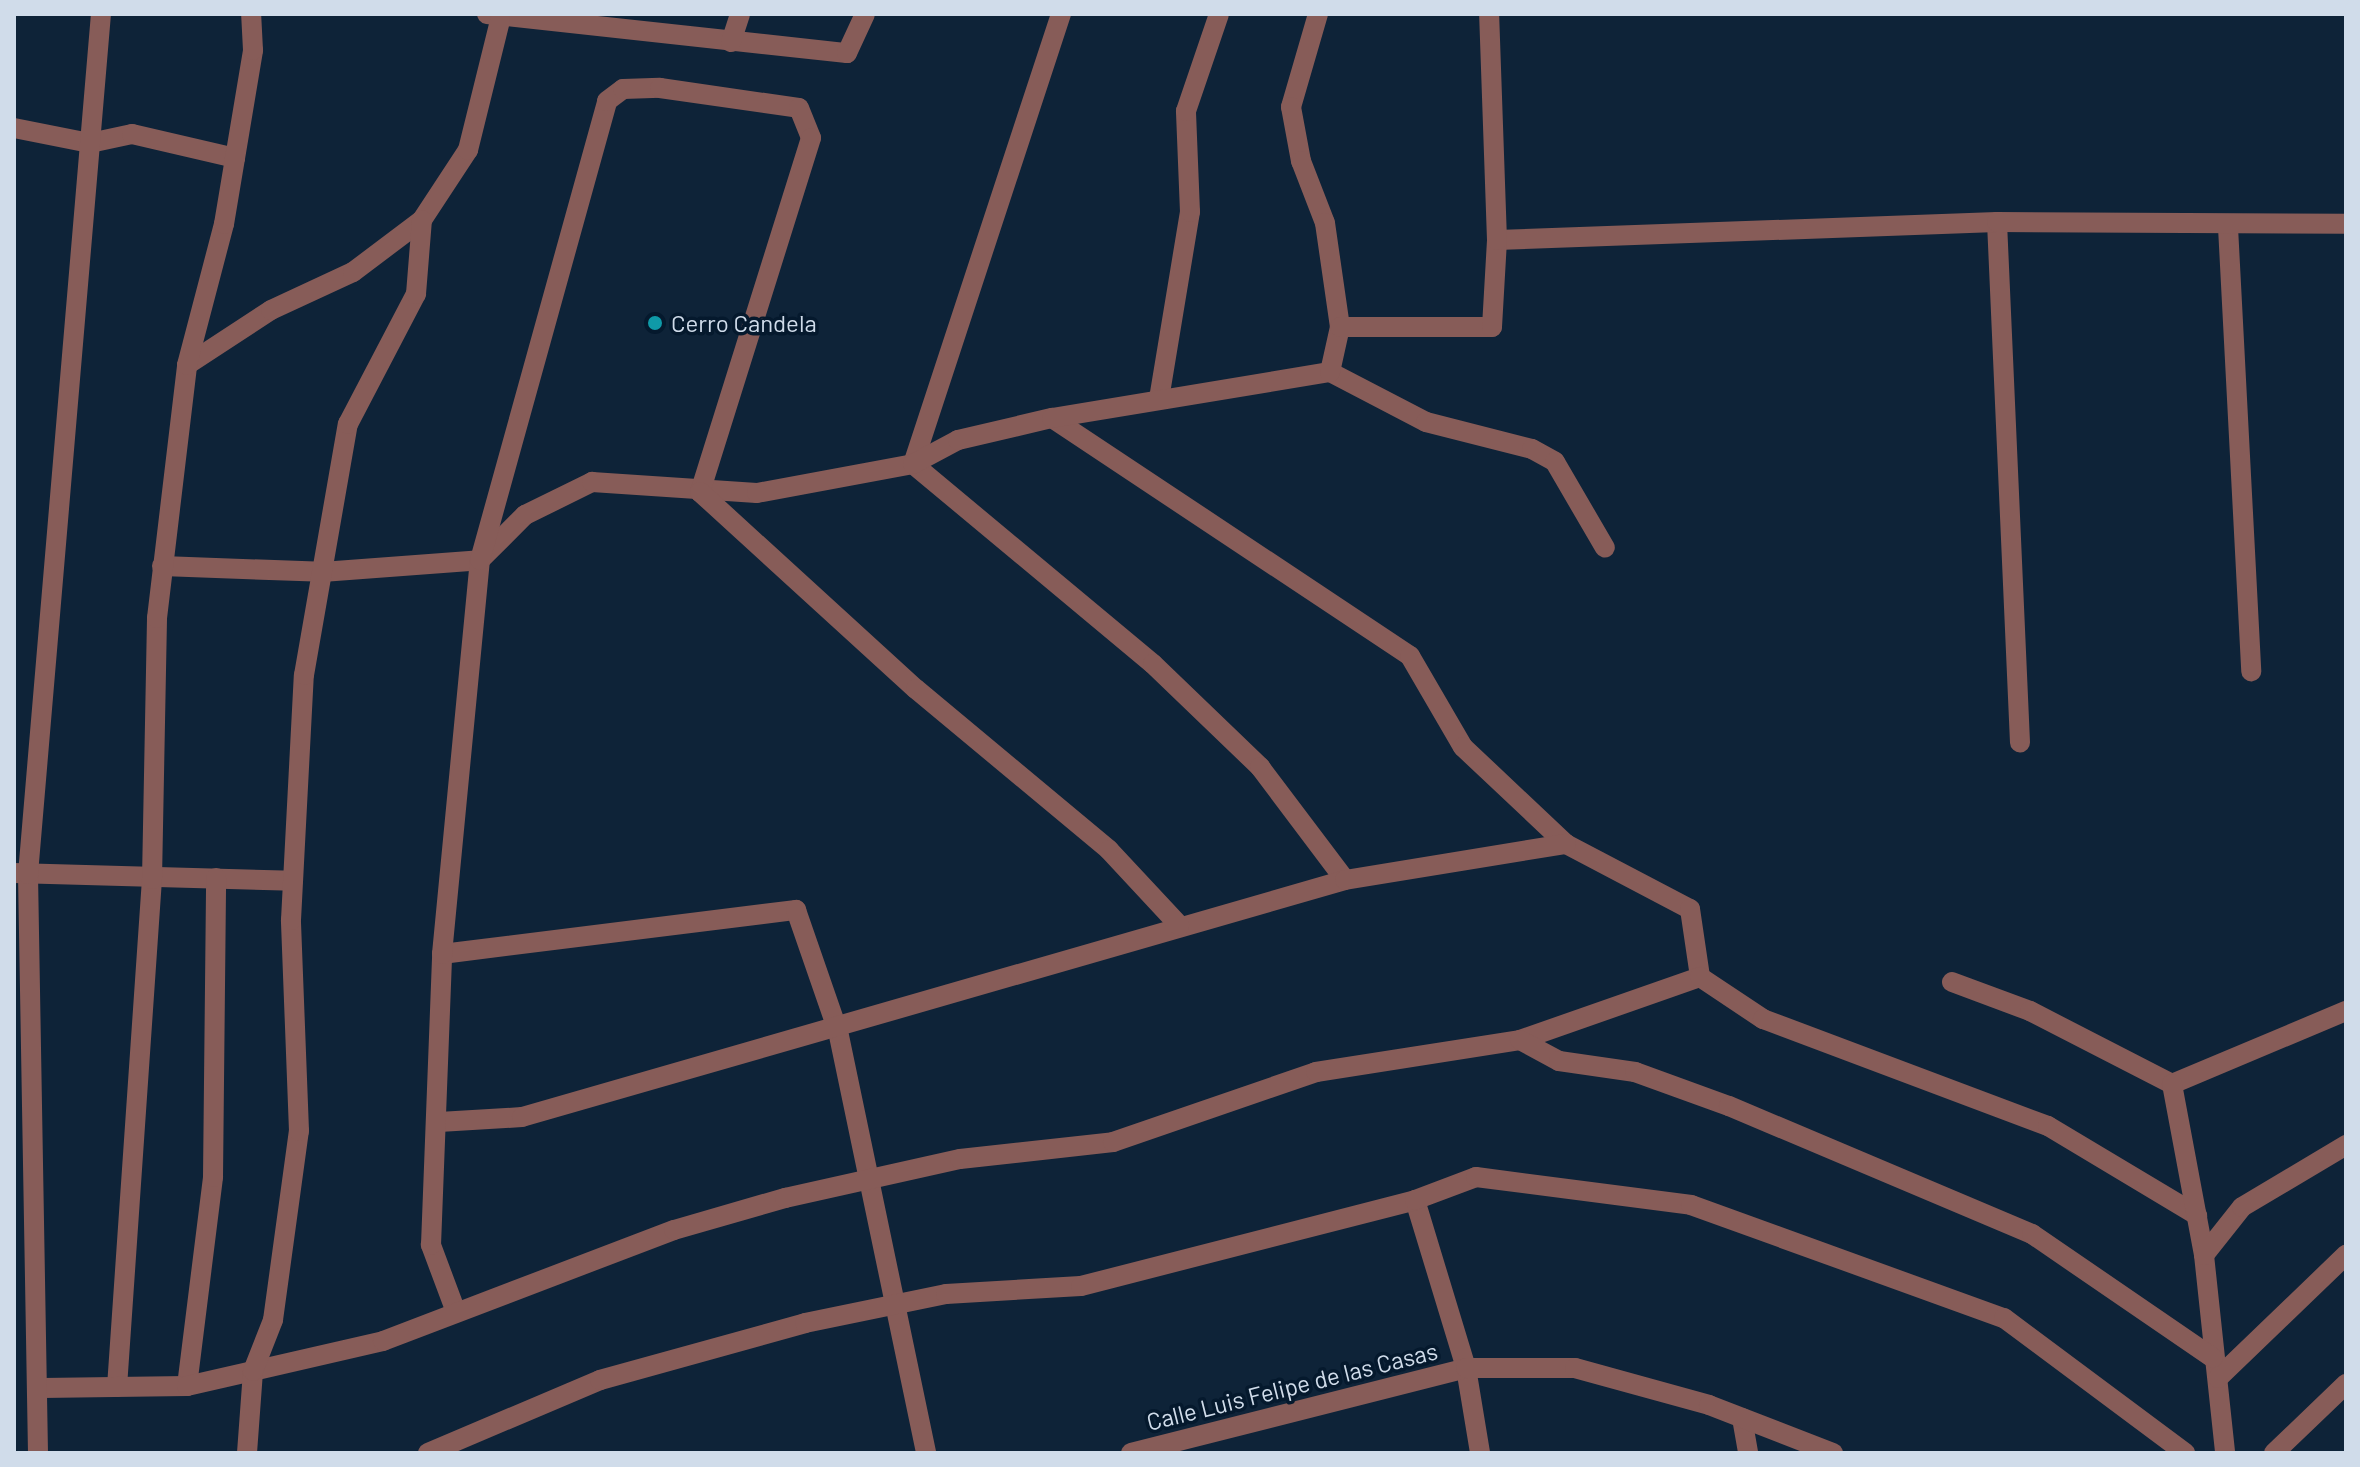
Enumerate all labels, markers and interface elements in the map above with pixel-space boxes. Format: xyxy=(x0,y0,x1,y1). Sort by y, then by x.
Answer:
place label: Cerro Candela xyxy=(671,309,817,337)
marker: Cerro Candela xyxy=(646,314,664,332)
street label: Calle Luis Felipe de las Casas xyxy=(1144,1336,1440,1436)

